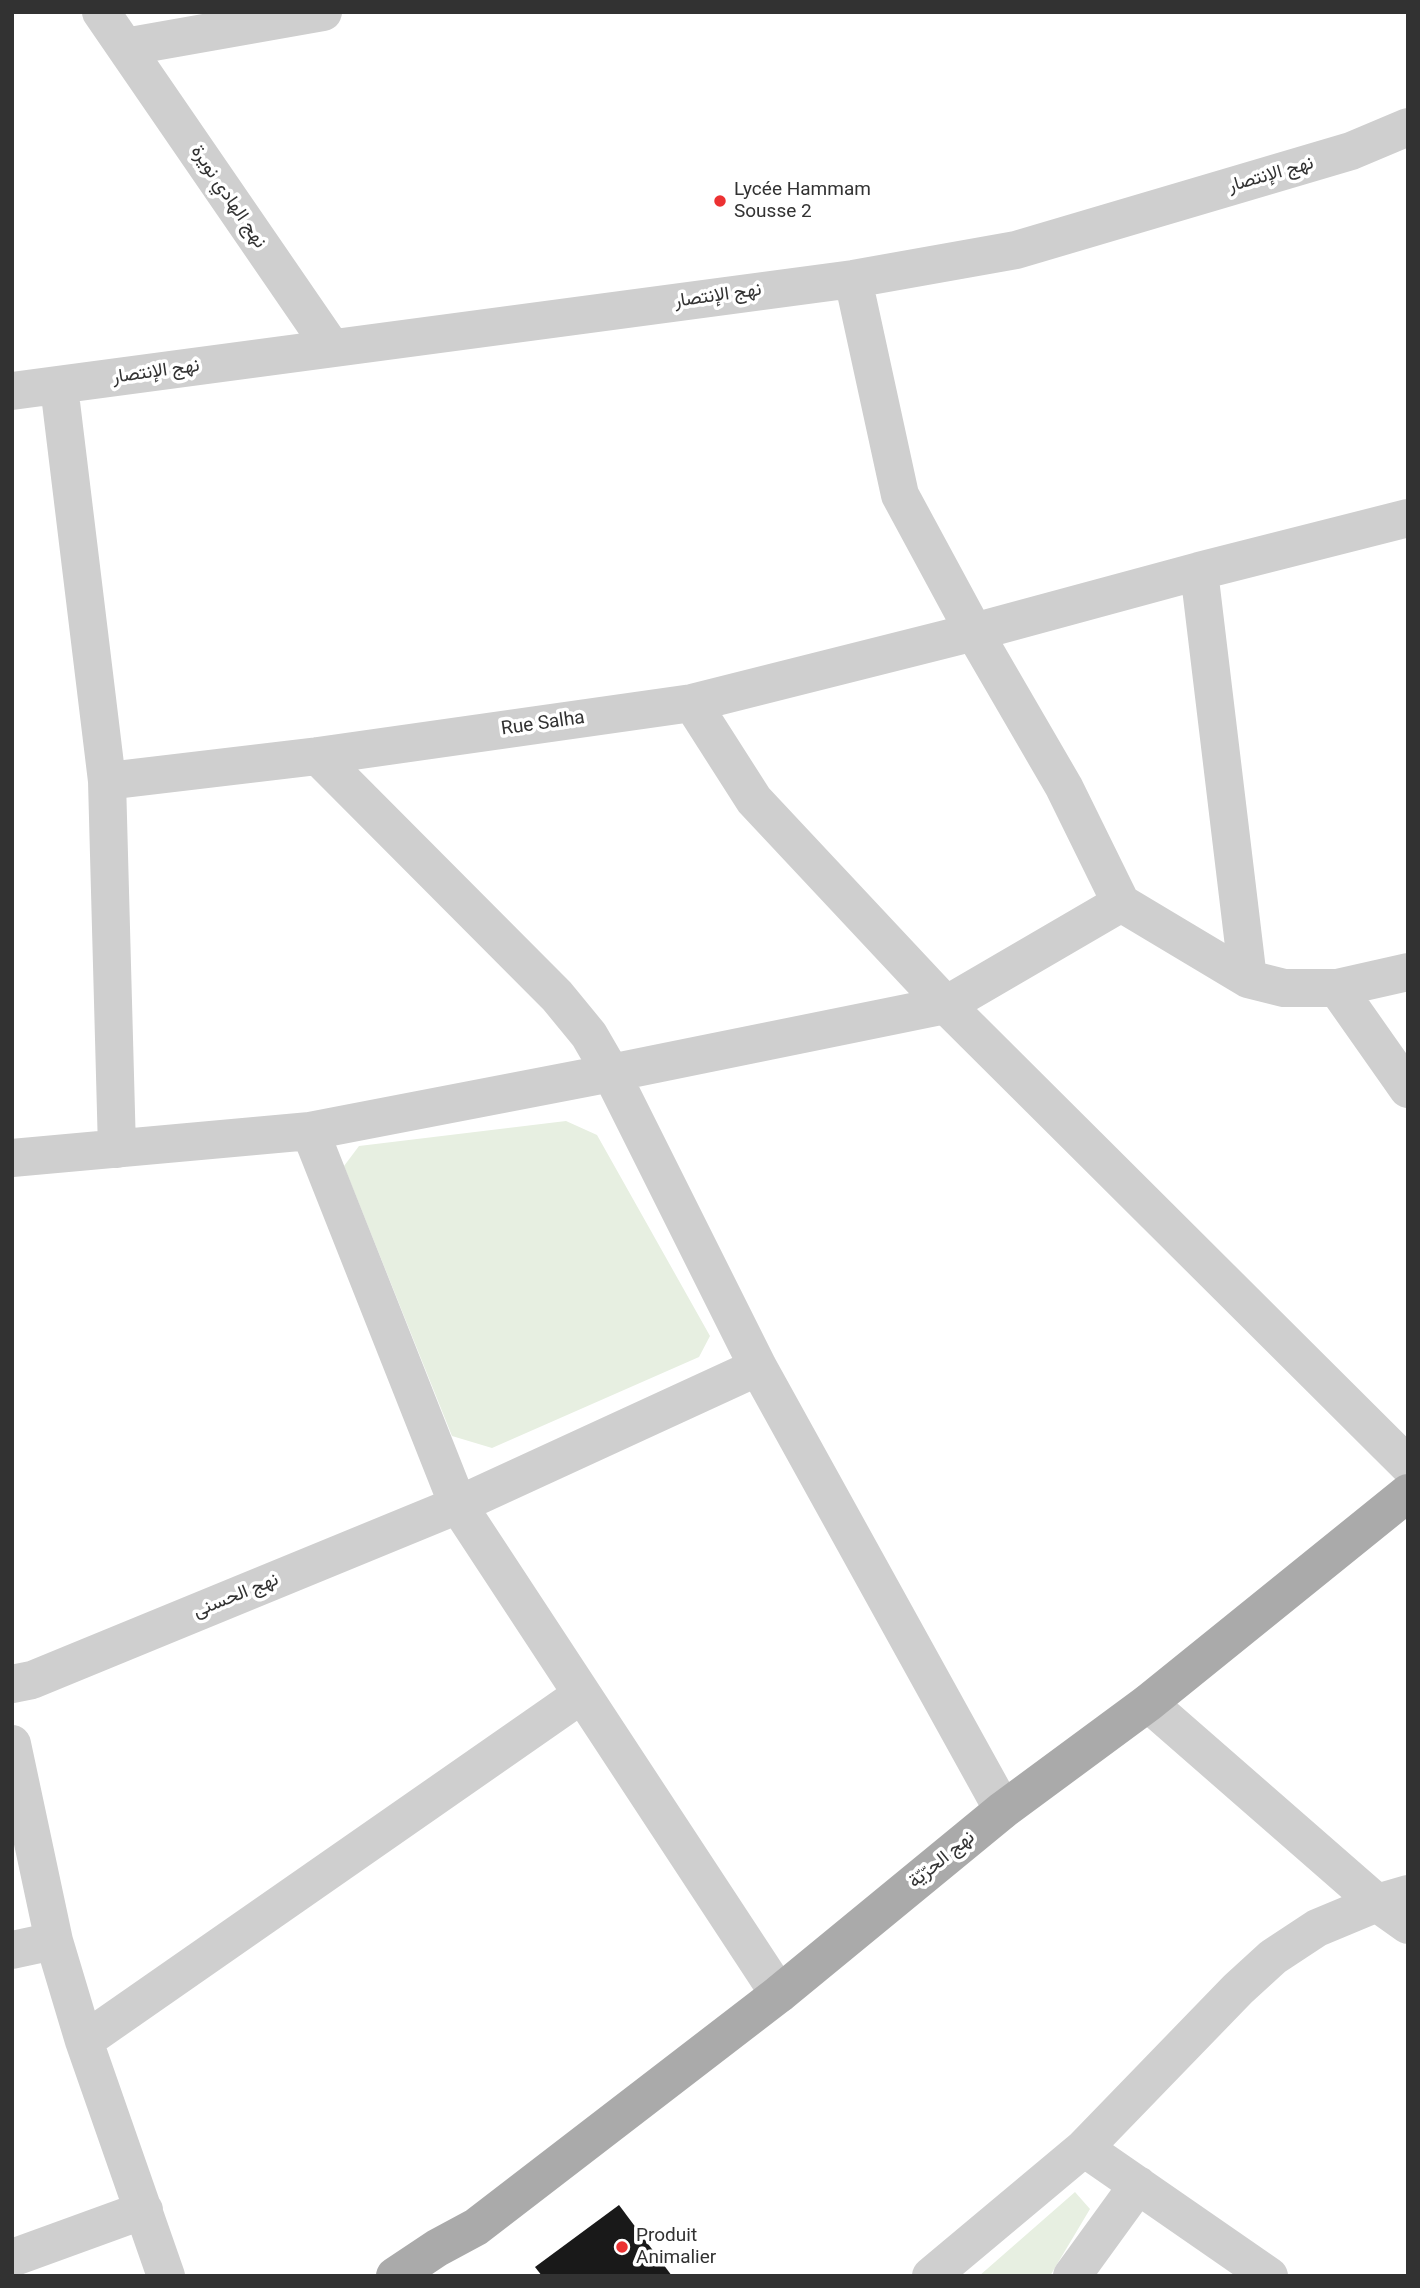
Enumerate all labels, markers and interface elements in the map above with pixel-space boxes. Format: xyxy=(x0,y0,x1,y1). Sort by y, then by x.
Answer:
street label: نهج الهادي نويرة xyxy=(185,141,271,253)
street label: نهج الإنتصار xyxy=(1226,152,1316,198)
place label: Lycée Hammam Sousse 2 xyxy=(734,179,871,223)
marker: Lycée Hammam Sousse 2 xyxy=(712,193,728,209)
street label: نهج الإنتصار xyxy=(673,279,763,313)
street label: نهج الإنتصار xyxy=(111,355,201,389)
street label: Rue Salha xyxy=(500,707,586,741)
street label: نهج الحسنى xyxy=(190,1569,282,1623)
street label: نهج الحرّيّة xyxy=(904,1826,980,1894)
place label: Produit Animalier xyxy=(636,2225,716,2269)
marker: Produit Animalier xyxy=(614,2239,630,2255)

